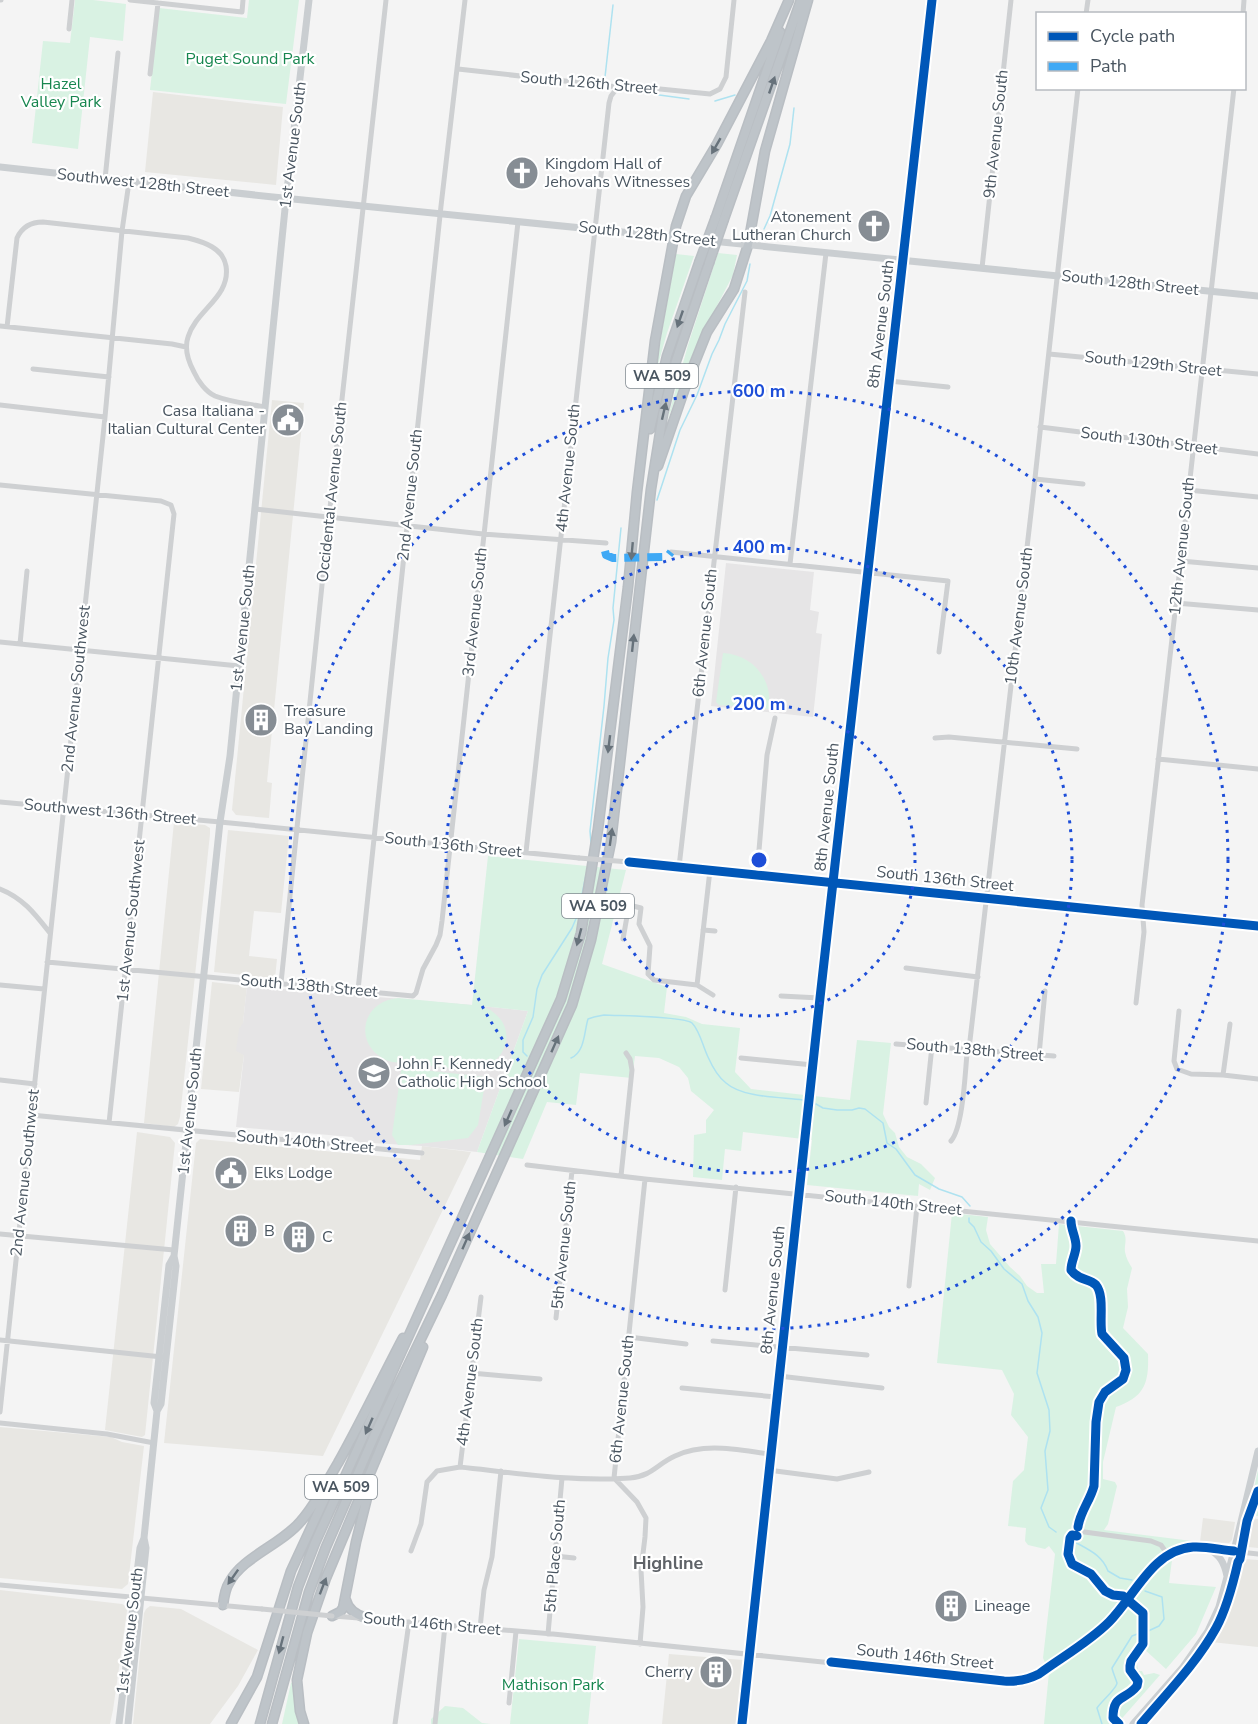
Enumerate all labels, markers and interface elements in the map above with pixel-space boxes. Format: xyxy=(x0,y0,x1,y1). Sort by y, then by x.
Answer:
legend xyxy=(1036,12,1246,90)
text: Cycle path xyxy=(1090,24,1175,48)
park label: Puget Sound Park xyxy=(186,48,315,70)
text: Path xyxy=(1090,54,1127,78)
street label: South 126th Street xyxy=(519,66,659,100)
street label: 9th Avenue South xyxy=(978,69,1014,199)
park label: Hazel Valley Park xyxy=(20,73,102,113)
one-way arrow xyxy=(767,76,777,94)
street label: 1st Avenue South xyxy=(274,80,312,210)
one-way arrow xyxy=(710,138,721,154)
place label: Kingdom Hall of Jehovahs Witnesses xyxy=(544,153,690,193)
church icon: Kingdom Hall of Jehovahs Witnesses xyxy=(504,155,540,191)
street label: Southwest 128th Street xyxy=(56,163,230,203)
place label: Atonement Lutheran Church xyxy=(732,206,851,246)
church icon: Atonement Lutheran Church xyxy=(856,208,892,244)
street label: South 128th Street xyxy=(577,216,717,252)
street label: 8th Avenue South xyxy=(862,258,900,390)
street label: South 128th Street xyxy=(1060,265,1200,301)
one-way arrow xyxy=(675,310,685,328)
street label: South 129th Street xyxy=(1083,346,1223,382)
road number: WA 509 xyxy=(626,364,698,388)
text: 600 m xyxy=(732,379,786,403)
place label: Casa Italiana - Italian Cultural Center xyxy=(107,400,265,440)
street label: Occidental Avenue South xyxy=(312,401,352,583)
one-way arrow xyxy=(660,401,669,420)
public building icon: Casa Italiana - Italian Cultural Center xyxy=(270,402,306,438)
street label: 4th Avenue South xyxy=(550,403,586,533)
street label: South 130th Street xyxy=(1079,422,1219,460)
street label: 2nd Avenue South xyxy=(392,428,428,562)
street label: 12th Avenue South xyxy=(1164,476,1200,616)
text: 400 m xyxy=(732,535,786,559)
one-way arrow xyxy=(627,541,637,560)
street label: 3rd Avenue South xyxy=(457,546,493,678)
street label: 10th Avenue South xyxy=(1000,546,1038,686)
street label: 1st Avenue South xyxy=(225,563,261,693)
street label: 6th Avenue South xyxy=(687,568,723,698)
street label: 2nd Avenue Southwest xyxy=(56,604,96,774)
one-way arrow xyxy=(628,633,638,652)
text: 200 m xyxy=(732,692,786,716)
place label: Treasure Bay Landing xyxy=(284,700,373,740)
building icon: Treasure Bay Landing xyxy=(243,702,279,738)
one-way arrow xyxy=(604,735,614,754)
street label: 8th Avenue South xyxy=(809,742,845,872)
street label: Southwest 136th Street xyxy=(23,794,197,831)
street label: South 136th Street xyxy=(383,827,523,863)
one-way arrow xyxy=(606,827,616,846)
street label: 1st Avenue Southwest xyxy=(112,838,150,1003)
centre of rings xyxy=(749,850,769,870)
street label: South 136th Street xyxy=(875,861,1015,897)
road number: WA 509 xyxy=(562,894,634,918)
one-way arrow xyxy=(574,928,584,946)
street label: South 138th Street xyxy=(239,969,379,1003)
street label: South 138th Street xyxy=(905,1033,1045,1067)
one-way arrow xyxy=(550,1036,559,1053)
street label: 1st Avenue South xyxy=(172,1046,208,1176)
place label: John F. Kennedy Catholic High School xyxy=(396,1053,547,1093)
school or university icon: John F. Kennedy Catholic High School xyxy=(356,1055,392,1091)
street label: 2nd Avenue Southwest xyxy=(5,1088,45,1258)
one-way arrow xyxy=(503,1109,512,1126)
street label: South 140th Street xyxy=(235,1125,375,1159)
public building icon: Elks Lodge xyxy=(213,1155,249,1191)
place label: Elks Lodge xyxy=(254,1162,332,1184)
street label: 5th Avenue South xyxy=(546,1180,582,1310)
street label: South 140th Street xyxy=(823,1185,963,1221)
building icon: B xyxy=(223,1213,259,1249)
building icon: C xyxy=(281,1219,317,1255)
place label: B xyxy=(264,1220,275,1242)
street label: 8th Avenue South xyxy=(755,1225,791,1355)
place label: C xyxy=(322,1226,333,1248)
one-way arrow xyxy=(462,1233,471,1250)
street label: 4th Avenue South xyxy=(451,1316,489,1448)
street label: 6th Avenue South xyxy=(604,1334,640,1464)
one-way arrow xyxy=(364,1417,373,1434)
road number: WA 509 xyxy=(305,1475,377,1499)
street label: 5th Place South xyxy=(539,1498,571,1614)
district label: Highline xyxy=(633,1551,704,1575)
street label: 1st Avenue South xyxy=(111,1566,149,1696)
one-way arrow xyxy=(227,1569,239,1585)
one-way arrow xyxy=(319,1577,329,1595)
building icon: Lineage xyxy=(933,1588,969,1624)
place label: Lineage xyxy=(974,1595,1030,1617)
street label: South 146th Street xyxy=(362,1607,502,1641)
one-way arrow xyxy=(276,1637,285,1655)
street label: South 146th Street xyxy=(855,1639,995,1675)
building icon: Cherry xyxy=(698,1654,734,1690)
place label: Cherry xyxy=(644,1661,694,1683)
park label: Mathison Park xyxy=(502,1674,605,1696)

